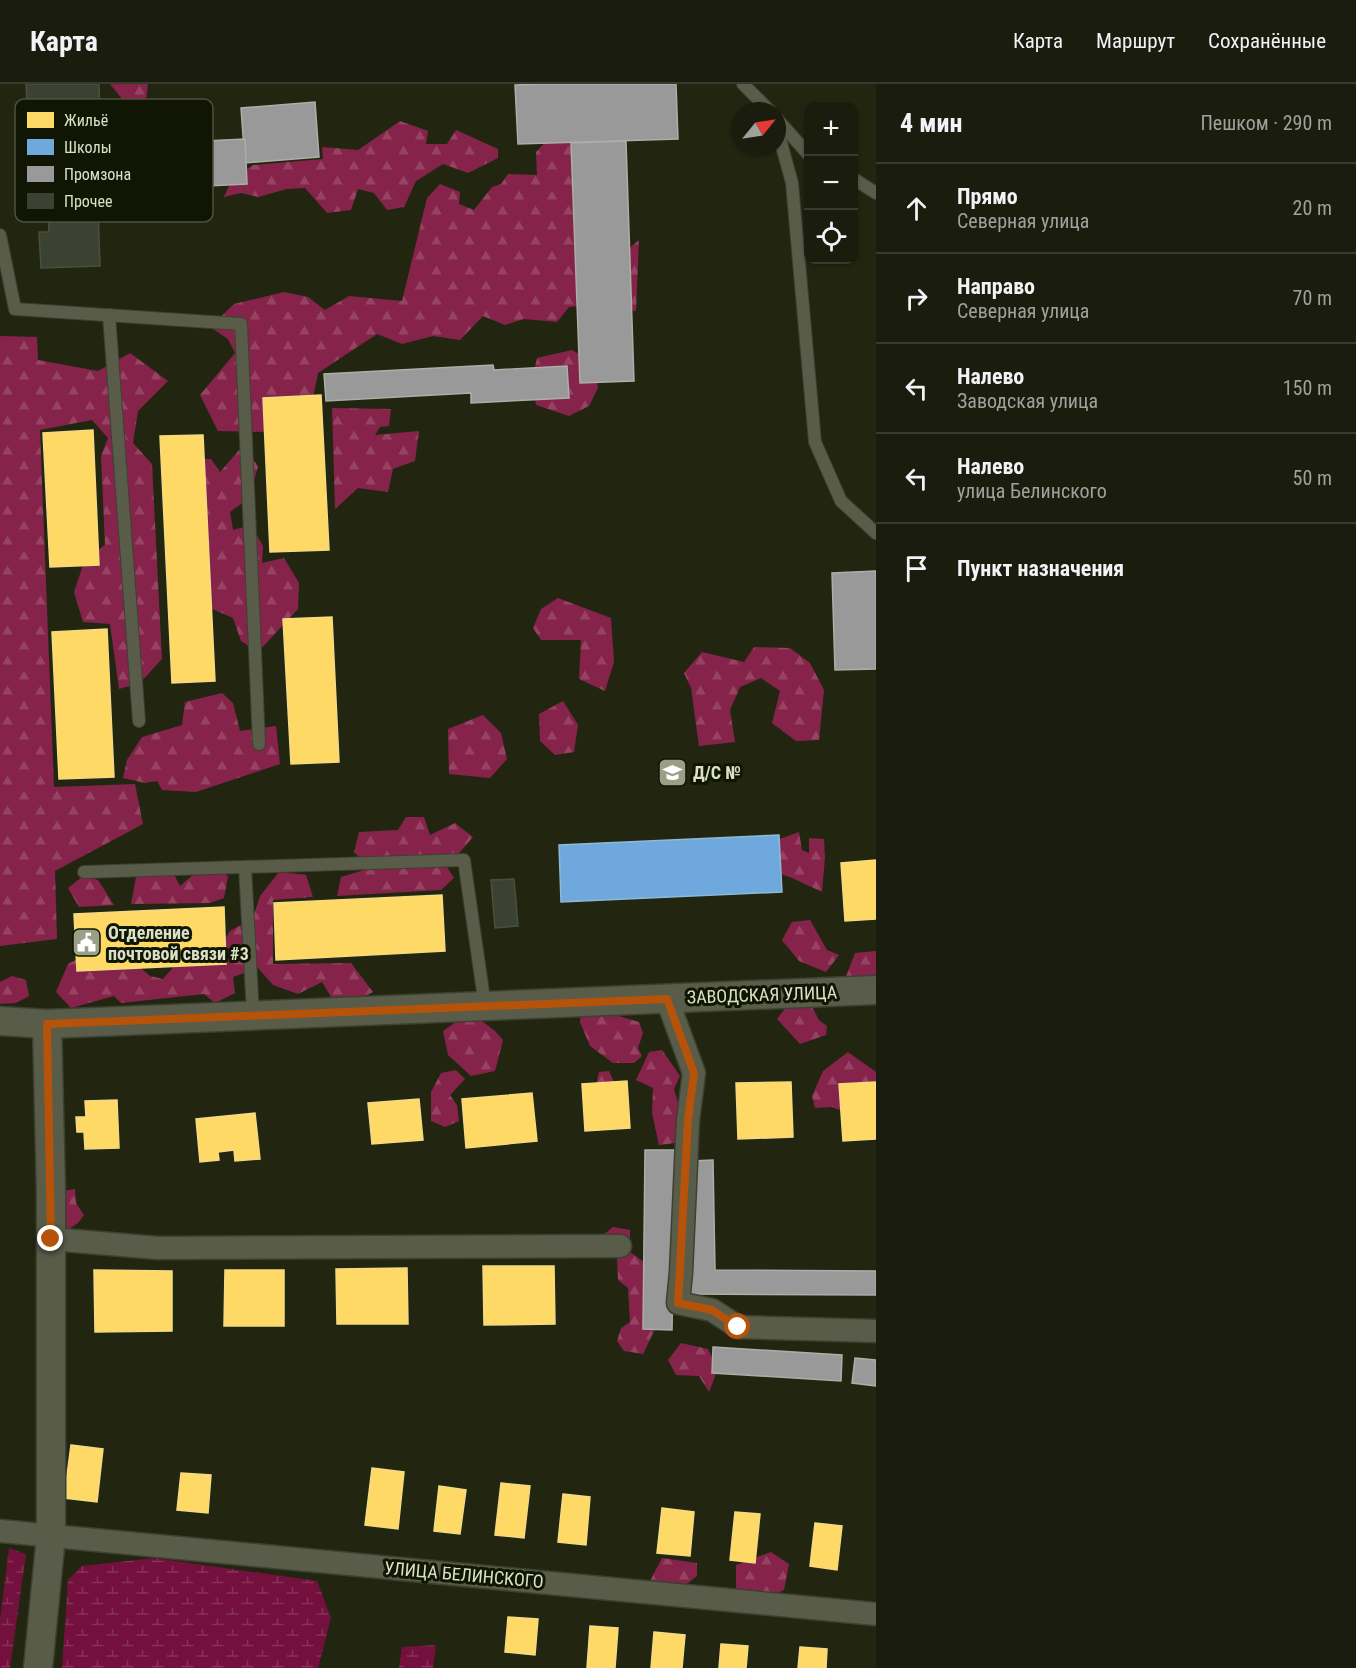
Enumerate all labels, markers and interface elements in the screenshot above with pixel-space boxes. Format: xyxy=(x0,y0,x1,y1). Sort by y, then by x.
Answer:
text: Карта xyxy=(30,25,98,58)
text: Карта xyxy=(1013,29,1063,53)
text: Маршрут xyxy=(1096,29,1175,53)
text: Сохранённые xyxy=(1208,29,1326,53)
legend xyxy=(15,99,213,222)
north arrow xyxy=(732,102,786,156)
map controls xyxy=(804,102,858,264)
button: + xyxy=(804,102,858,156)
text: 4 мин xyxy=(900,108,962,138)
text: Жильё xyxy=(64,111,108,130)
text: Пешком · 290 m xyxy=(1200,111,1332,135)
text: Школы xyxy=(64,138,112,157)
button: − xyxy=(804,156,858,210)
text: Промзона xyxy=(64,165,131,184)
text: Прямо xyxy=(957,184,1018,209)
text: Прочее xyxy=(64,192,113,211)
icon: ahead xyxy=(900,192,933,225)
text: 20 m xyxy=(1293,196,1332,220)
text: Северная улица xyxy=(957,209,1089,233)
button: locate xyxy=(804,210,858,264)
text: Направо xyxy=(957,274,1035,299)
icon: right xyxy=(900,282,933,315)
text: 70 m xyxy=(1293,286,1332,310)
text: Северная улица xyxy=(957,299,1089,323)
text: Налево xyxy=(957,364,1024,389)
icon: left xyxy=(900,372,933,405)
text: 150 m xyxy=(1283,376,1332,400)
text: Заводская улица xyxy=(957,389,1098,413)
text: Налево xyxy=(957,454,1024,479)
icon: left xyxy=(900,462,933,495)
text: 50 m xyxy=(1293,466,1332,490)
text: улица Белинского xyxy=(957,479,1107,503)
icon: arrive xyxy=(900,552,933,585)
text: Пункт назначения xyxy=(957,556,1124,581)
school or university icon: Д/С № xyxy=(656,757,688,789)
place label: Д/С № xyxy=(693,762,741,783)
place label: Отделение почтовой связи #3 xyxy=(108,922,249,964)
public building icon: Отделение почтовой связи #3 xyxy=(71,927,103,959)
street label: ЗАВОДСКАЯ УЛИЦА xyxy=(686,981,838,1008)
route end xyxy=(37,1225,63,1251)
route start xyxy=(724,1313,750,1339)
street label: УЛИЦА БЕЛИНСКОГО xyxy=(383,1557,545,1592)

